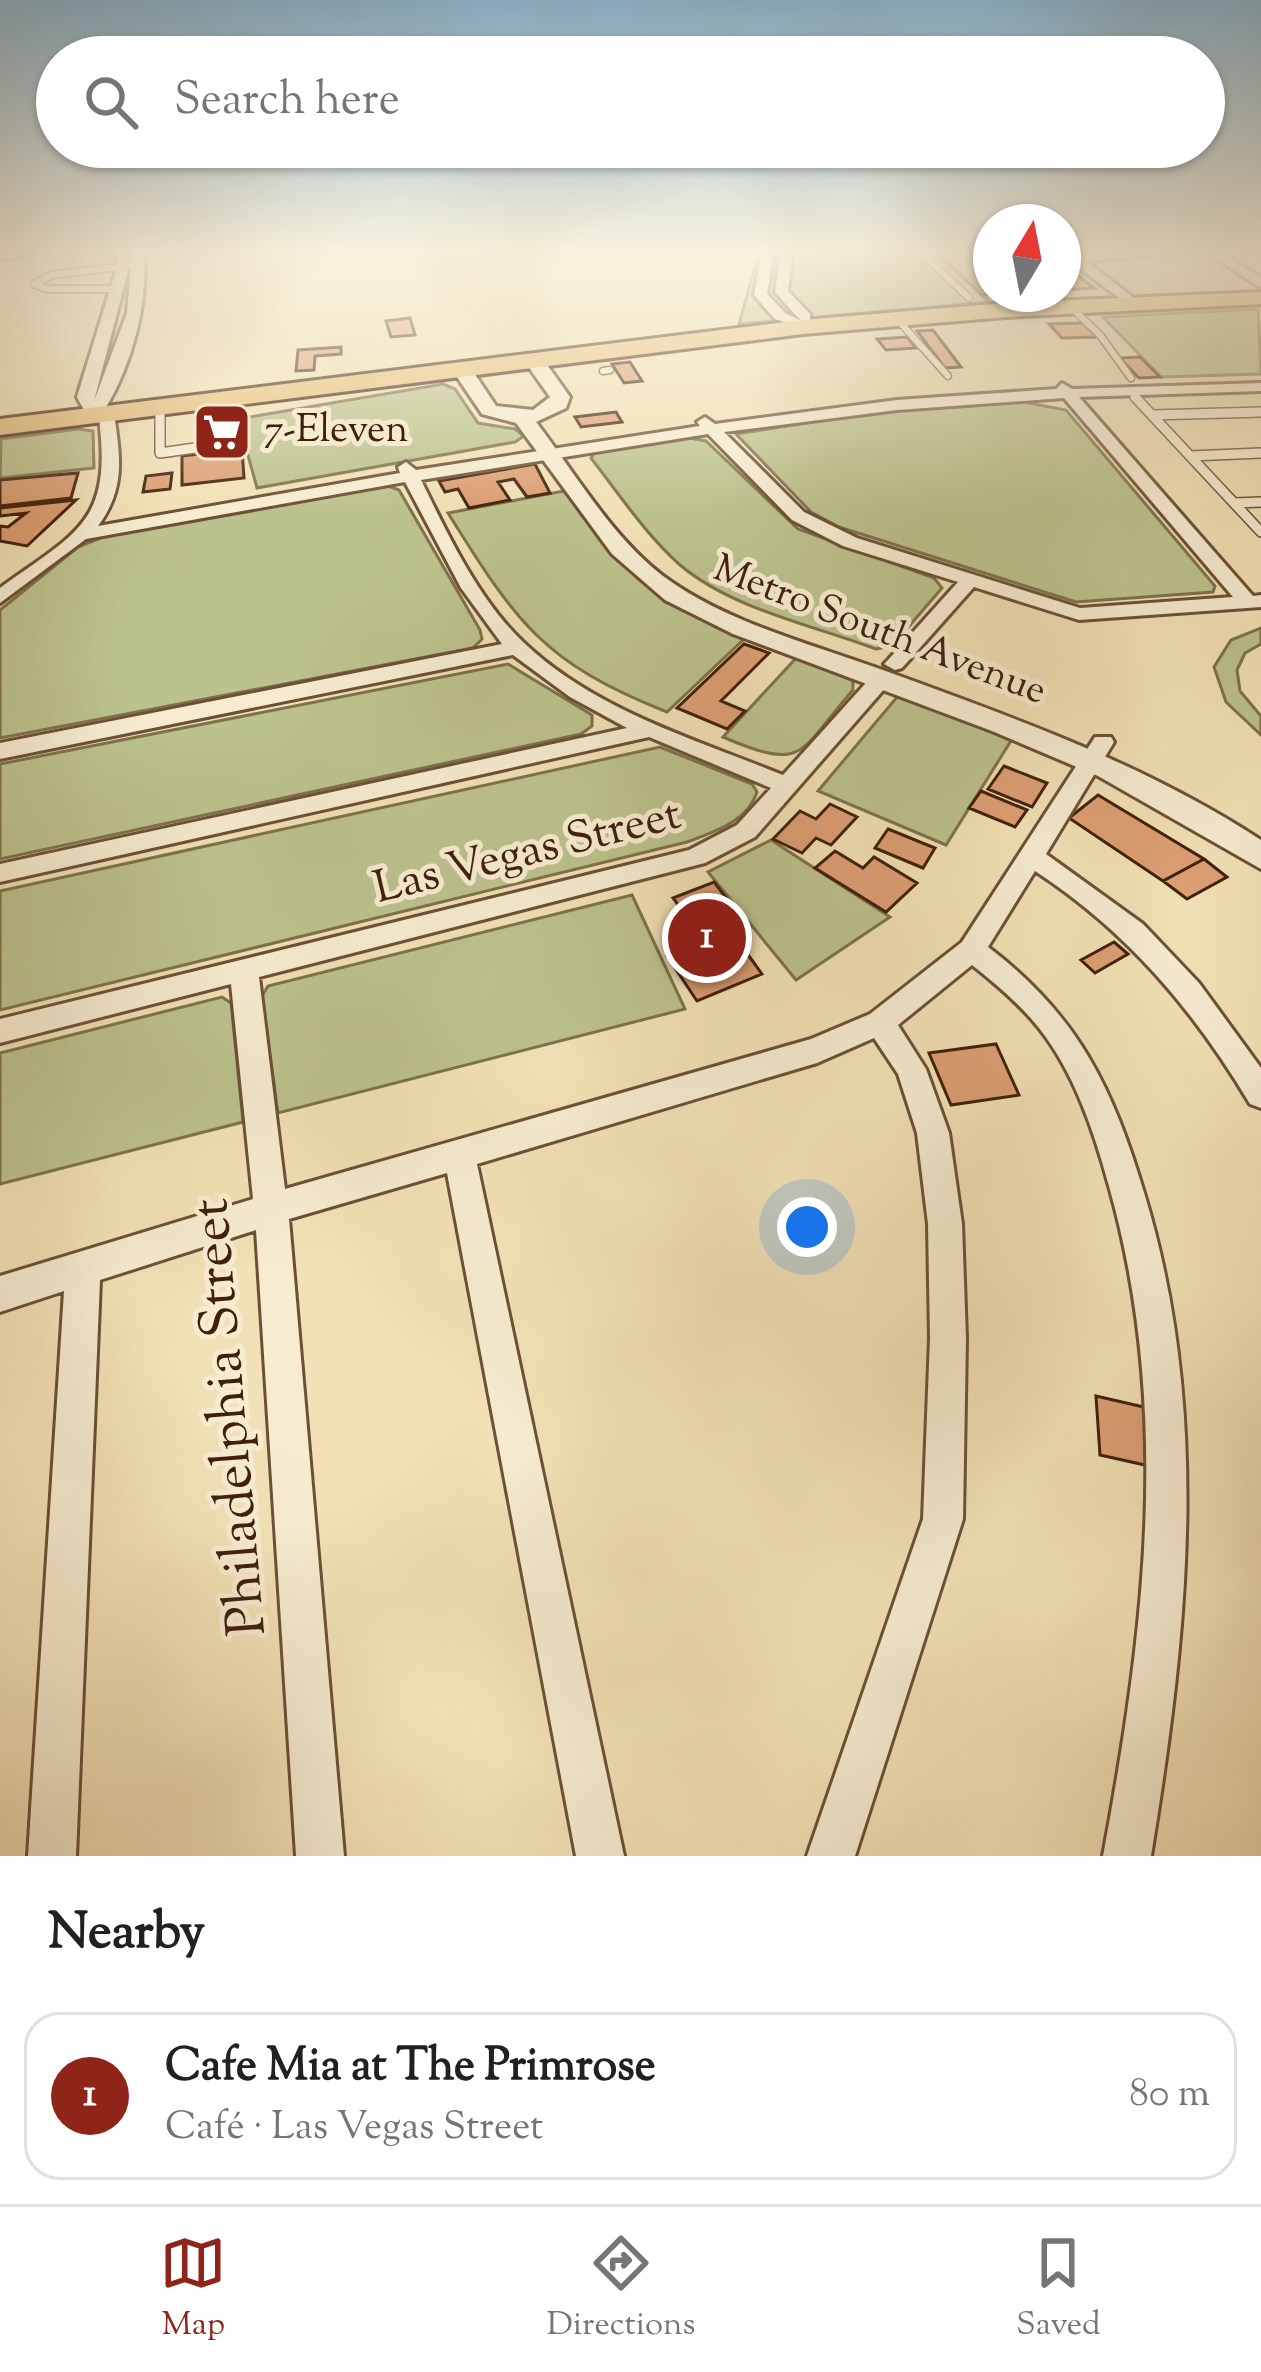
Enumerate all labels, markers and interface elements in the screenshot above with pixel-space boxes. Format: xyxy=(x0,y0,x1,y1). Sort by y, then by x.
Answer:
search box xyxy=(36,36,1225,168)
icon: search xyxy=(78,69,144,135)
text: Search here xyxy=(174,70,400,135)
north arrow xyxy=(973,204,1081,312)
supermarket icon: 7-Eleven xyxy=(191,401,253,463)
place label: 7-Eleven xyxy=(264,404,408,460)
street label: Metro South Avenue xyxy=(704,543,1054,721)
street label: Las Vegas Street xyxy=(368,784,688,924)
pin: 1 xyxy=(668,893,746,983)
street label: Philadelphia Street xyxy=(174,1195,290,1639)
your location xyxy=(777,1197,837,1257)
text: Nearby xyxy=(48,1898,205,1971)
text: Cafe Mia at The Primrose xyxy=(165,2036,656,2101)
text: 1 xyxy=(83,2068,97,2124)
text: 80 m xyxy=(1129,2068,1210,2124)
text: Café · Las Vegas Street xyxy=(165,2101,543,2157)
tab: Map xyxy=(160,2230,226,2350)
tab: Directions xyxy=(547,2230,696,2350)
tab: Saved xyxy=(1016,2230,1101,2350)

